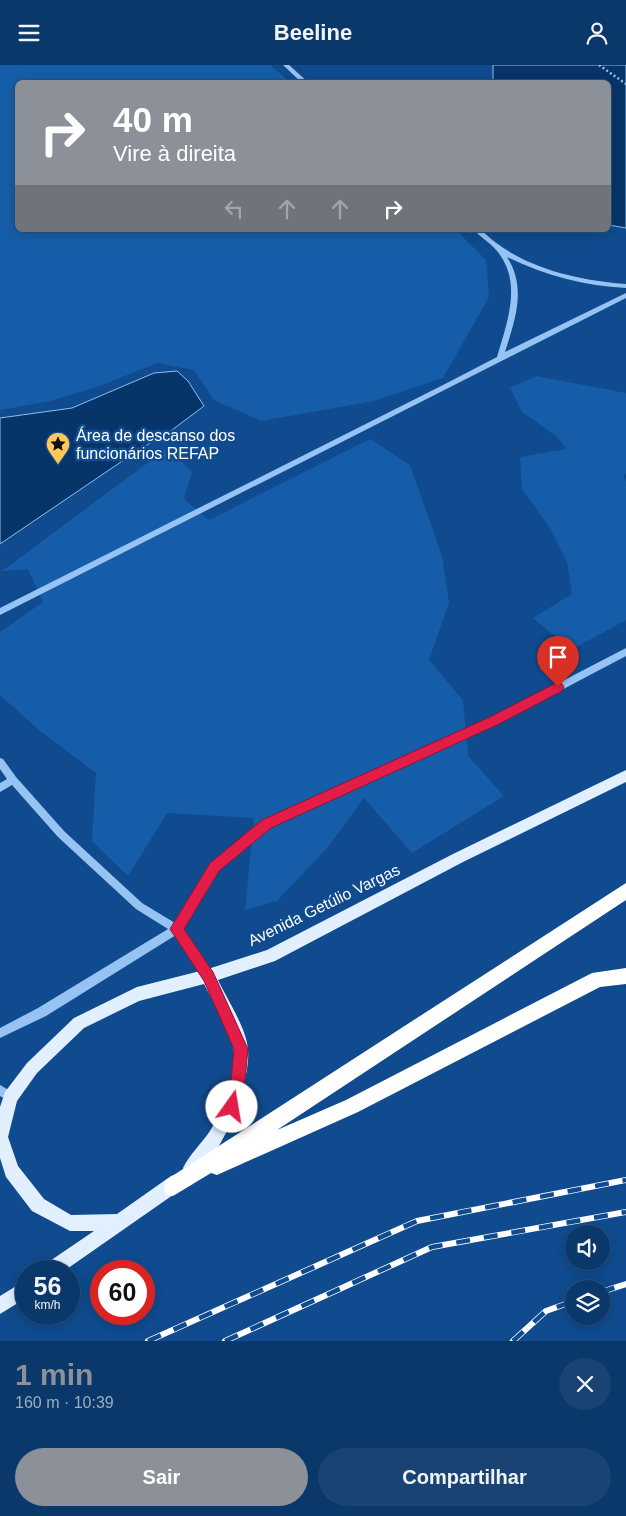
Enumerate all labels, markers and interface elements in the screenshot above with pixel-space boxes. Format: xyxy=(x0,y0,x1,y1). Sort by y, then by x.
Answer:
icon: menu xyxy=(15,19,43,47)
icon: person xyxy=(583,19,611,47)
text: Beeline xyxy=(274,20,352,45)
icon: right xyxy=(30,100,95,165)
text: 40 m xyxy=(113,100,193,139)
text: Vire à direita xyxy=(113,141,236,166)
icon: left xyxy=(220,195,248,223)
icon: ahead xyxy=(273,195,301,223)
icon: ahead xyxy=(326,195,354,223)
icon: right xyxy=(379,195,407,223)
place label: Área de descanso dos funcionários REFAP xyxy=(76,426,235,462)
place icon: Área de descanso dos funcionários REFAP xyxy=(45,431,71,465)
pin xyxy=(537,636,579,687)
icon: arrive xyxy=(544,643,572,671)
street label: Avenida Getúlio Vargas xyxy=(245,861,403,949)
position arrow xyxy=(205,1080,257,1132)
map controls xyxy=(565,1225,610,1325)
button: sound xyxy=(565,1225,610,1270)
speed limit sign: 60 xyxy=(90,1260,155,1325)
text: 56 xyxy=(34,1272,61,1300)
button: layers xyxy=(565,1280,610,1325)
text: km/h xyxy=(34,1298,61,1312)
text: 1 min xyxy=(15,1358,93,1391)
button: close xyxy=(559,1358,611,1410)
text: 160 m · 10:39 xyxy=(15,1394,114,1411)
button: Sair xyxy=(15,1448,308,1506)
button: Compartilhar xyxy=(318,1448,611,1506)

